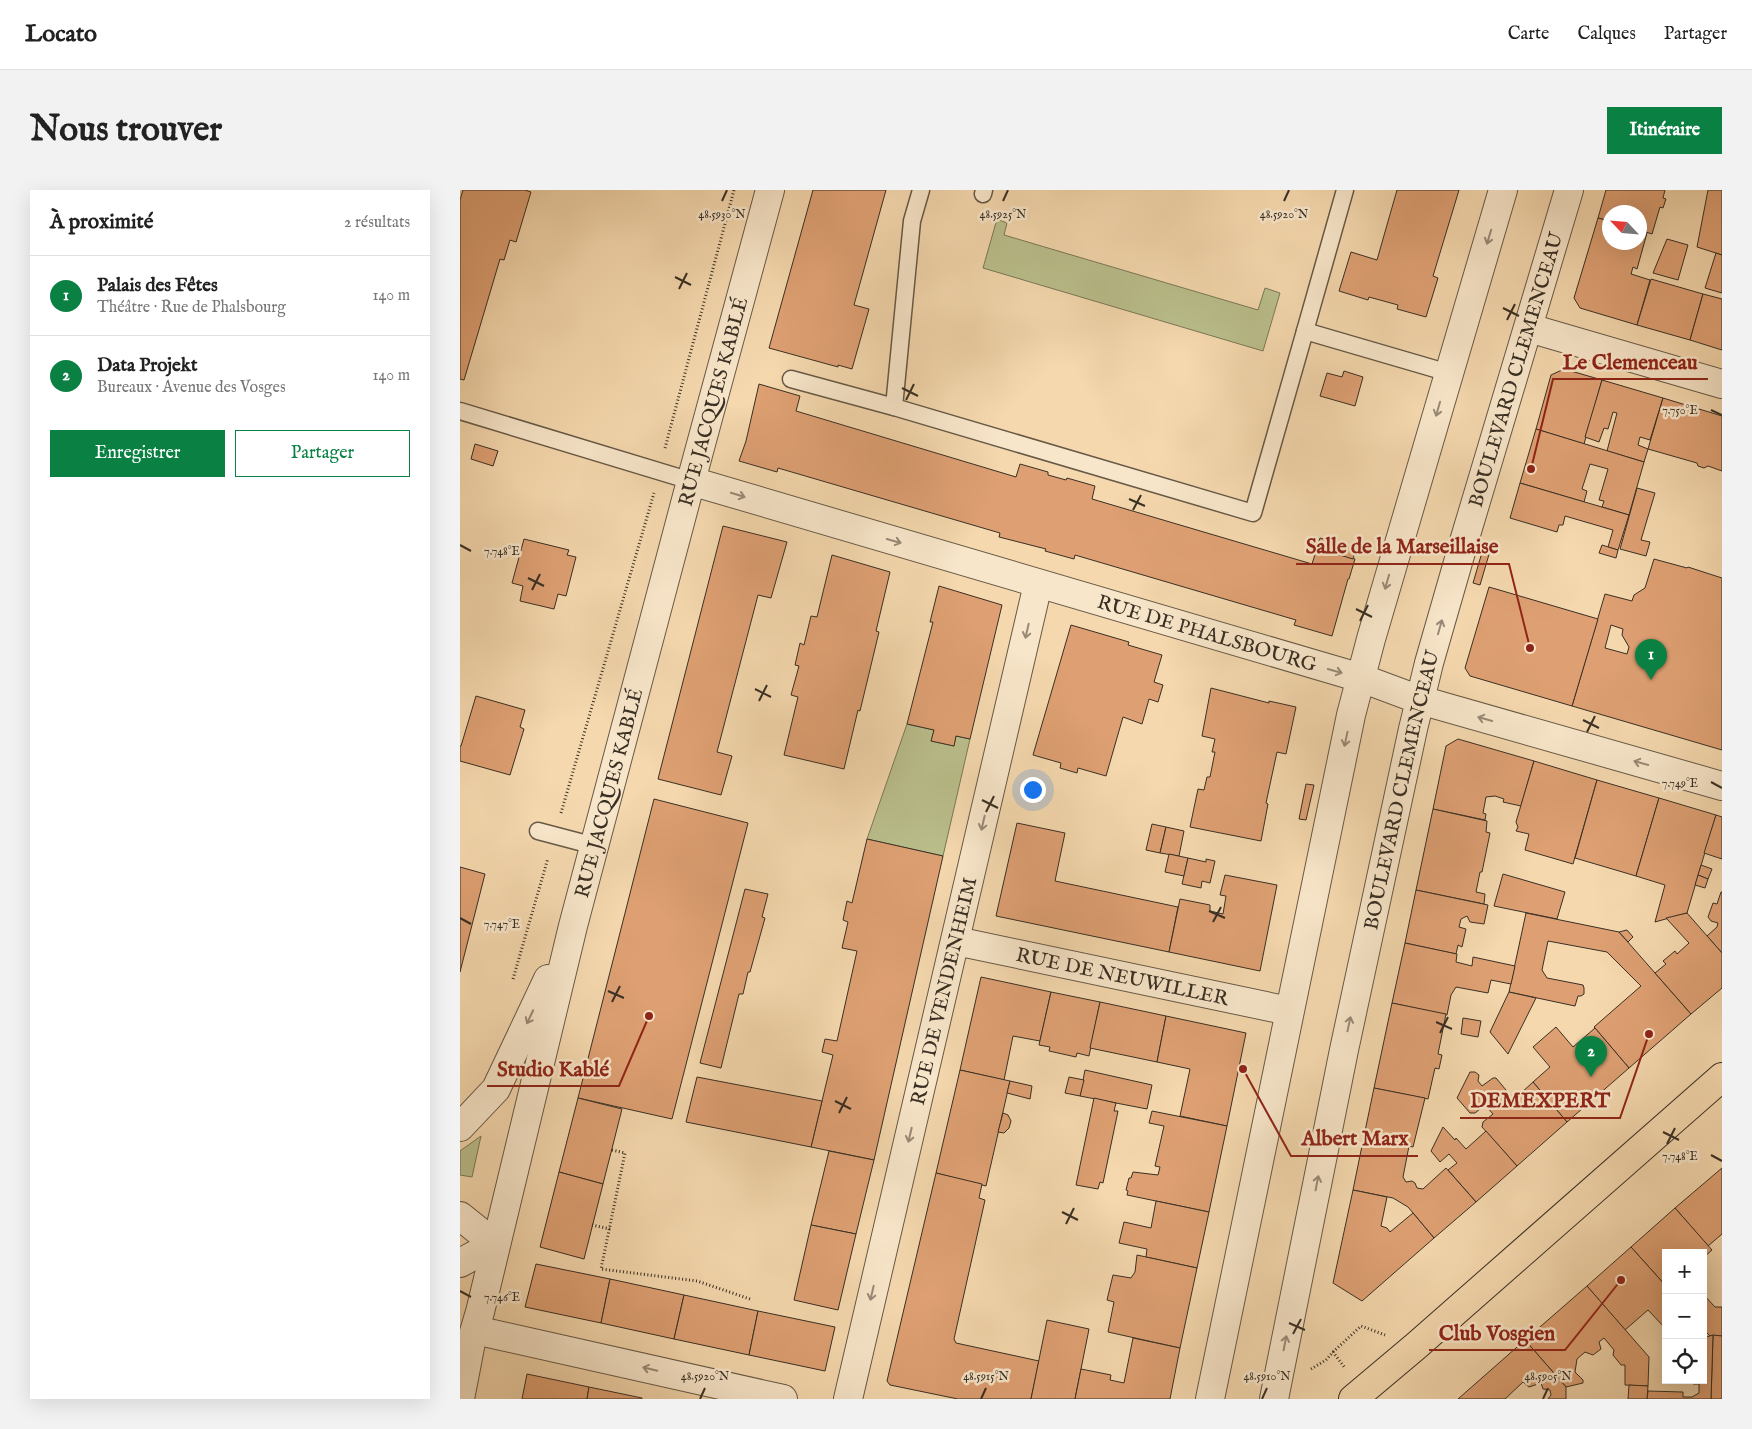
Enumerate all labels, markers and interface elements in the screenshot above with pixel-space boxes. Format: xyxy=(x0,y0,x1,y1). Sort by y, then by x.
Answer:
text: Locato xyxy=(25,19,97,50)
text: Carte xyxy=(1508,23,1549,46)
text: Calques xyxy=(1577,23,1636,46)
text: Partager xyxy=(1664,23,1727,46)
button: Itinéraire xyxy=(1607,107,1722,154)
text: Nous trouver xyxy=(30,108,222,153)
north arrow xyxy=(1602,205,1647,250)
text: 48.5930°N xyxy=(698,207,746,222)
text: 48.5925°N xyxy=(980,207,1027,222)
text: 48.5920°N xyxy=(1260,207,1309,222)
text: À proximité xyxy=(50,209,153,236)
text: 2 résultats xyxy=(344,213,410,233)
one-way arrow xyxy=(1483,228,1493,244)
street label: BOULEVARD CLEMENCEAU xyxy=(1464,229,1570,510)
text: Palais des Fêtes xyxy=(97,274,218,298)
text: 1 xyxy=(63,286,69,306)
text: 140 m xyxy=(372,286,410,306)
street label: RUE JACQUES KABLÉ xyxy=(674,295,754,509)
text: Théâtre · Rue de Phalsbourg xyxy=(97,298,286,318)
callout: Le Clemenceau xyxy=(1553,343,1708,379)
text: Le Clemenceau xyxy=(1562,350,1698,377)
text: Data Projekt xyxy=(97,354,197,378)
text: 2 xyxy=(62,366,70,386)
text: 140 m xyxy=(372,366,410,386)
text: Bureaux · Avenue des Vosges xyxy=(97,378,286,398)
one-way arrow xyxy=(1432,401,1442,417)
text: 7.750°E xyxy=(1662,403,1698,418)
button: Enregistrer xyxy=(50,430,225,477)
button: Partager xyxy=(235,430,410,477)
one-way arrow xyxy=(729,490,745,500)
callout: Salle de la Marseillaise xyxy=(1296,528,1509,564)
text: Salle de la Marseillaise xyxy=(1306,534,1499,561)
one-way arrow xyxy=(885,536,901,546)
text: 7.748°E xyxy=(484,544,520,559)
one-way arrow xyxy=(1382,574,1392,590)
street label: RUE DE PHALSBOURG xyxy=(1094,590,1320,678)
one-way arrow xyxy=(1435,619,1445,635)
one-way arrow xyxy=(1022,623,1031,639)
pin: 1 xyxy=(1635,639,1667,680)
street label: BOULEVARD CLEMENCEAU xyxy=(1359,647,1446,932)
one-way arrow xyxy=(1326,666,1342,676)
street label: RUE JACQUES KABLÉ xyxy=(570,686,649,901)
one-way arrow xyxy=(1477,713,1493,723)
one-way arrow xyxy=(1341,731,1350,747)
one-way arrow xyxy=(1634,757,1650,767)
text: 7.749°E xyxy=(1662,776,1698,791)
your location xyxy=(1020,777,1046,803)
one-way arrow xyxy=(978,815,987,831)
street label: RUE DE VENDENHEIM xyxy=(906,875,983,1108)
text: 7.747°E xyxy=(484,917,520,932)
street label: RUE DE NEUWILLER xyxy=(1013,943,1232,1012)
one-way arrow xyxy=(525,1009,534,1024)
one-way arrow xyxy=(1345,1017,1354,1033)
pin: 2 xyxy=(1575,1036,1607,1077)
callout: Studio Kablé xyxy=(487,1050,619,1086)
text: Studio Kablé xyxy=(497,1057,609,1084)
callout: DEMEXPERT xyxy=(1460,1082,1620,1118)
text: DEMEXPERT xyxy=(1470,1088,1611,1115)
callout: Albert Marx xyxy=(1291,1120,1418,1156)
one-way arrow xyxy=(905,1126,914,1142)
text: Albert Marx xyxy=(1300,1126,1409,1153)
text: 7.748°E xyxy=(1662,1149,1698,1164)
one-way arrow xyxy=(1313,1176,1322,1192)
map controls xyxy=(1662,1249,1707,1384)
button: + xyxy=(1662,1249,1707,1294)
one-way arrow xyxy=(867,1285,876,1301)
text: 7.746°E xyxy=(484,1290,520,1305)
button: − xyxy=(1662,1294,1707,1339)
callout: Club Vosgien xyxy=(1429,1314,1565,1350)
text: Club Vosgien xyxy=(1439,1321,1555,1348)
one-way arrow xyxy=(1281,1335,1290,1351)
button: locate xyxy=(1662,1339,1707,1384)
one-way arrow xyxy=(643,1364,659,1373)
text: 48.5920°N xyxy=(681,1369,730,1384)
text: 48.5915°N xyxy=(963,1369,1009,1384)
text: 48.5910°N xyxy=(1243,1369,1291,1384)
text: 48.5905°N xyxy=(1524,1369,1572,1384)

